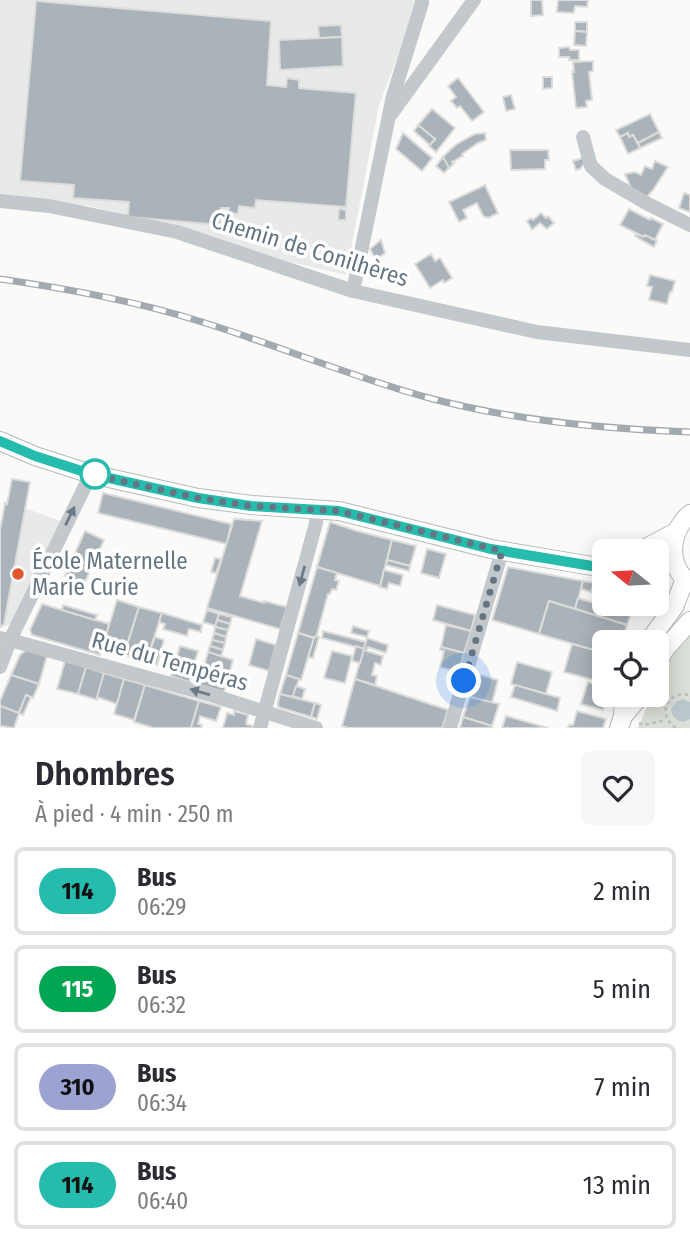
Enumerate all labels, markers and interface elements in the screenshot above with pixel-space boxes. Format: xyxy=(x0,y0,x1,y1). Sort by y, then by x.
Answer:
street label: Chemin de Conilhères xyxy=(208,206,412,292)
unlabelled marker xyxy=(80,459,110,489)
one-way arrow xyxy=(65,506,76,526)
north arrow xyxy=(592,539,668,616)
map controls xyxy=(592,539,669,707)
place label: École Maternelle Marie Curie xyxy=(32,546,188,601)
one-way arrow xyxy=(296,565,307,587)
marker: École Maternelle Marie Curie xyxy=(10,566,26,582)
street label: Rue du Tempéras xyxy=(89,625,252,697)
button: locate xyxy=(592,630,669,707)
your location xyxy=(446,663,481,698)
one-way arrow xyxy=(188,686,210,697)
button: heart xyxy=(581,751,655,825)
text: Dhombres xyxy=(35,754,175,794)
text: À pied · 4 min · 250 m xyxy=(35,800,234,828)
text: Bus xyxy=(137,862,176,893)
text: 2 min xyxy=(593,876,651,907)
text: 114 xyxy=(61,877,94,905)
text: 06:29 xyxy=(137,893,186,921)
text: Bus xyxy=(137,960,176,991)
text: 5 min xyxy=(593,974,651,1005)
text: 115 xyxy=(62,975,93,1003)
text: 06:32 xyxy=(137,991,186,1019)
text: Bus xyxy=(137,1058,176,1089)
text: 7 min xyxy=(594,1072,651,1103)
text: 310 xyxy=(60,1073,95,1101)
text: 06:34 xyxy=(137,1089,187,1117)
text: Bus xyxy=(137,1156,176,1187)
text: 13 min xyxy=(583,1170,651,1201)
text: 114 xyxy=(61,1171,94,1199)
text: 06:40 xyxy=(137,1187,188,1215)

